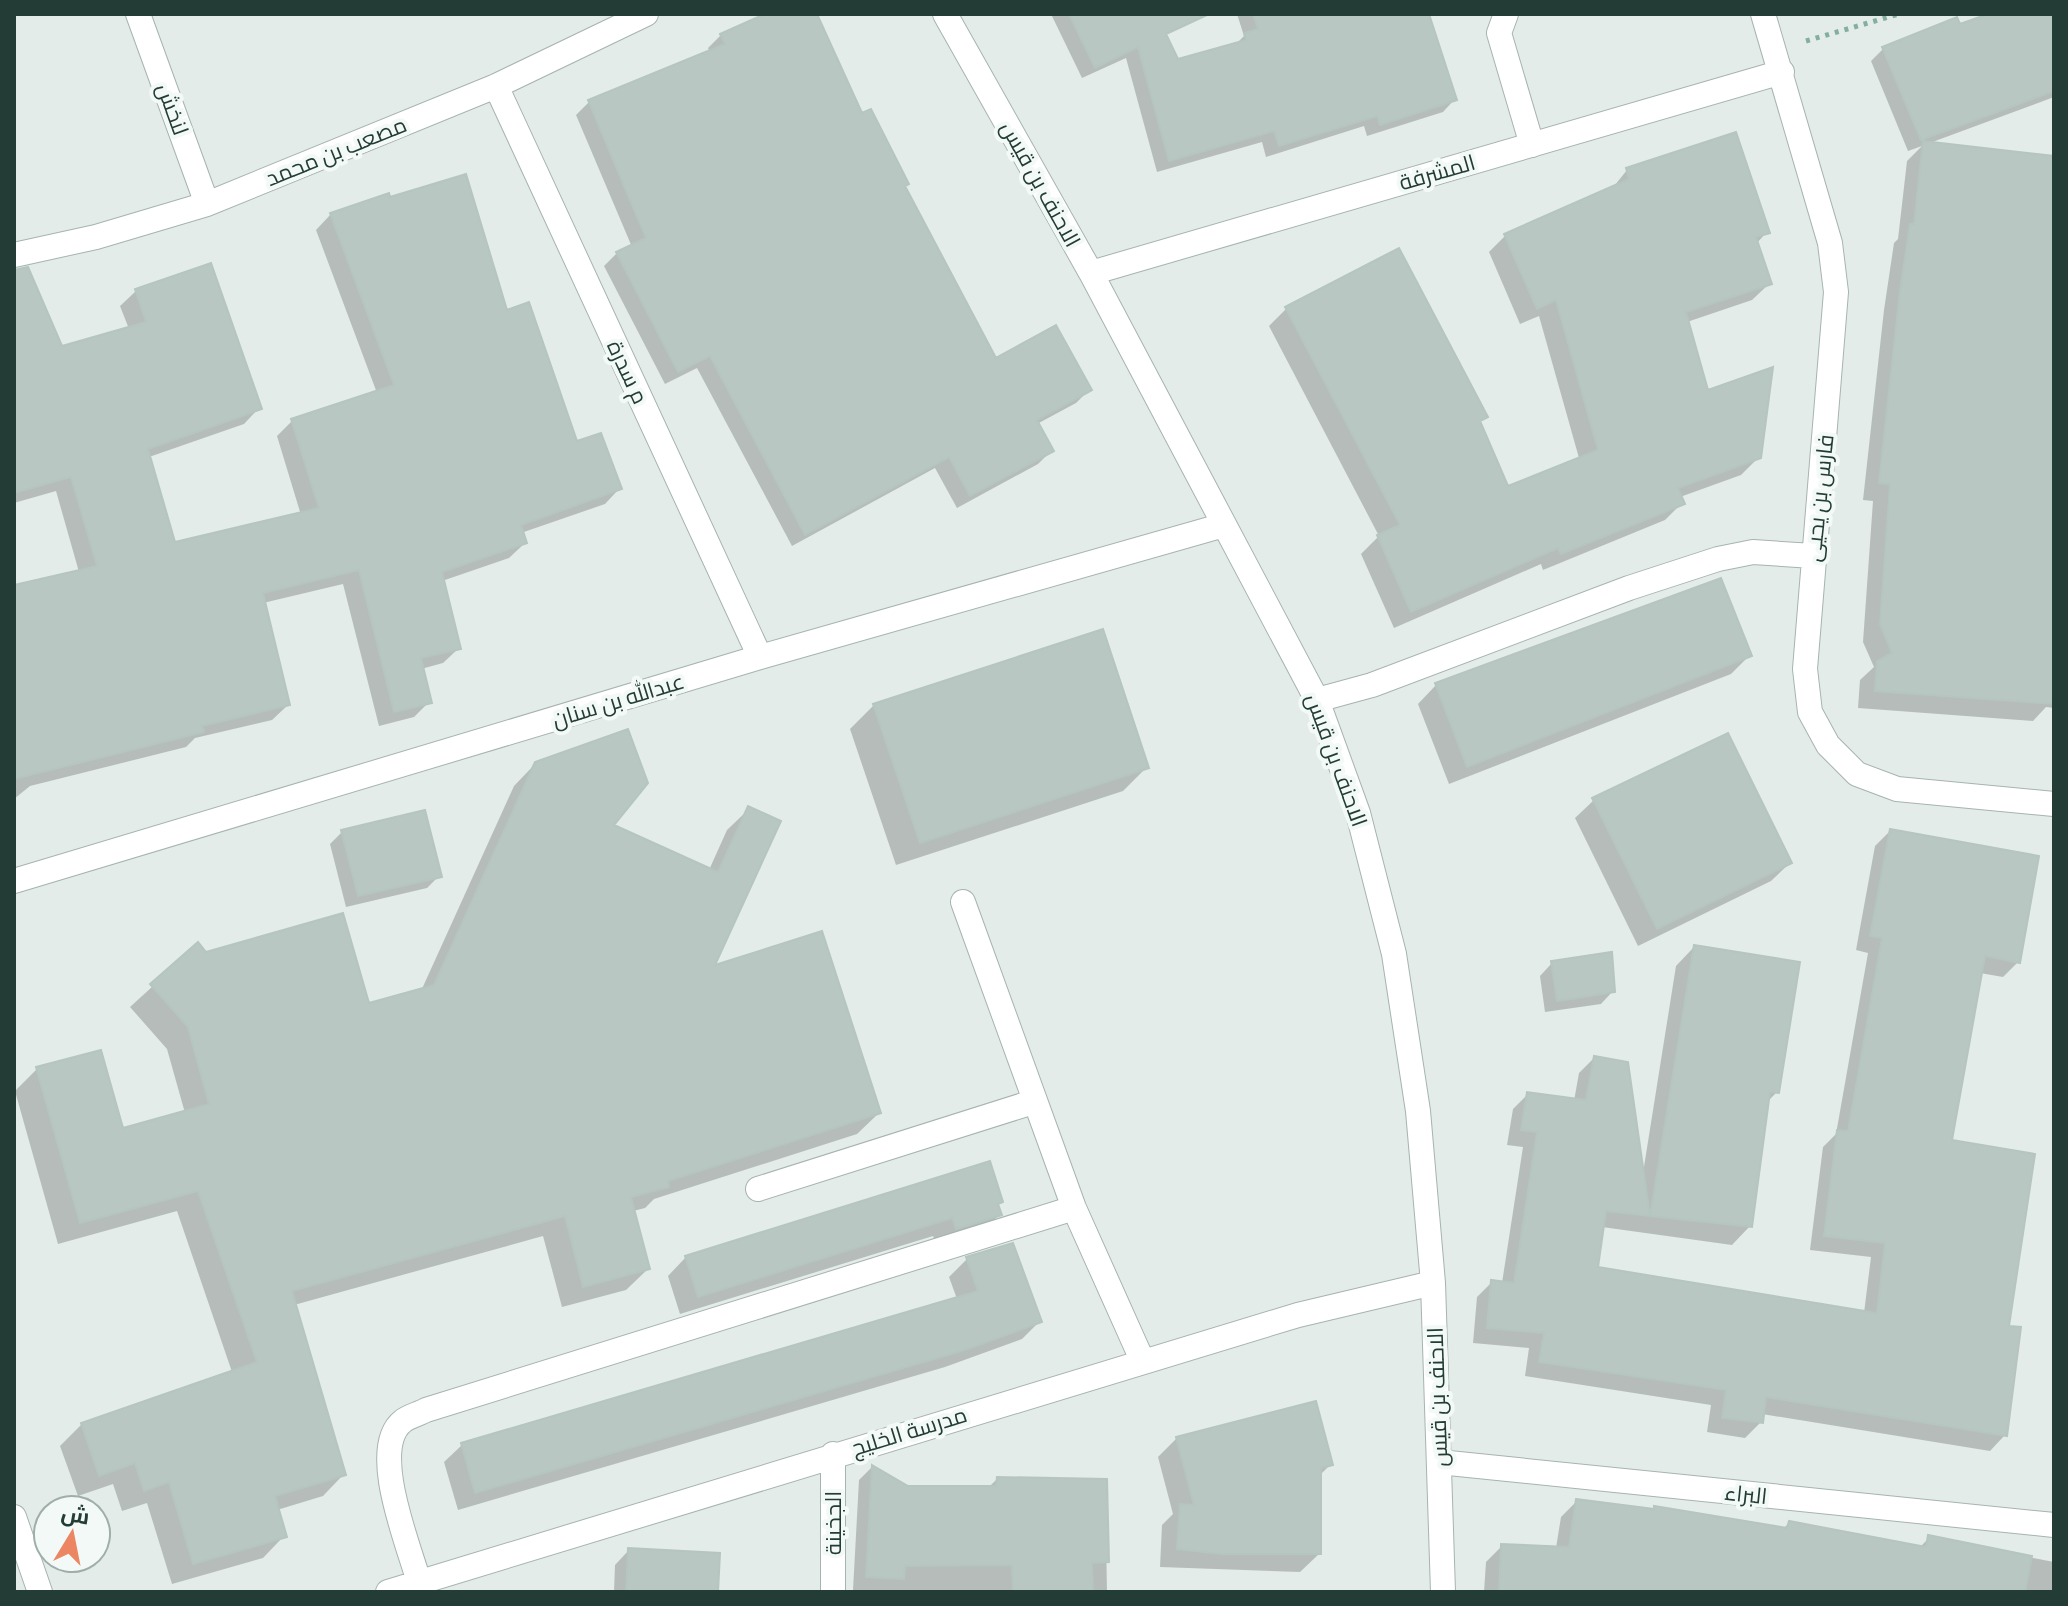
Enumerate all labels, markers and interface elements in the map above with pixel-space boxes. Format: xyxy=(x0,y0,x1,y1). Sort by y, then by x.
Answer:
street label: لنخش xyxy=(151,79,195,139)
street label: مصعب بن محمد xyxy=(261,110,411,192)
street label: الاحنف بن قيس xyxy=(995,116,1087,252)
street label: المشرفة xyxy=(1396,148,1478,196)
street label: م سدرة xyxy=(599,336,655,409)
street label: فارس بن يحيى xyxy=(1798,433,1840,563)
street label: عبدالله بن سنان xyxy=(549,667,687,733)
street label: الاحنف بن قيس xyxy=(1300,690,1374,830)
street label: الاحنف بن قيس xyxy=(1421,1327,1453,1467)
street label: مدرسة الخليج xyxy=(848,1400,971,1463)
street label: البراء xyxy=(1723,1478,1769,1510)
street label: الجخينة xyxy=(819,1491,847,1555)
north arrow xyxy=(32,1494,112,1574)
text: ش xyxy=(59,1498,92,1531)

